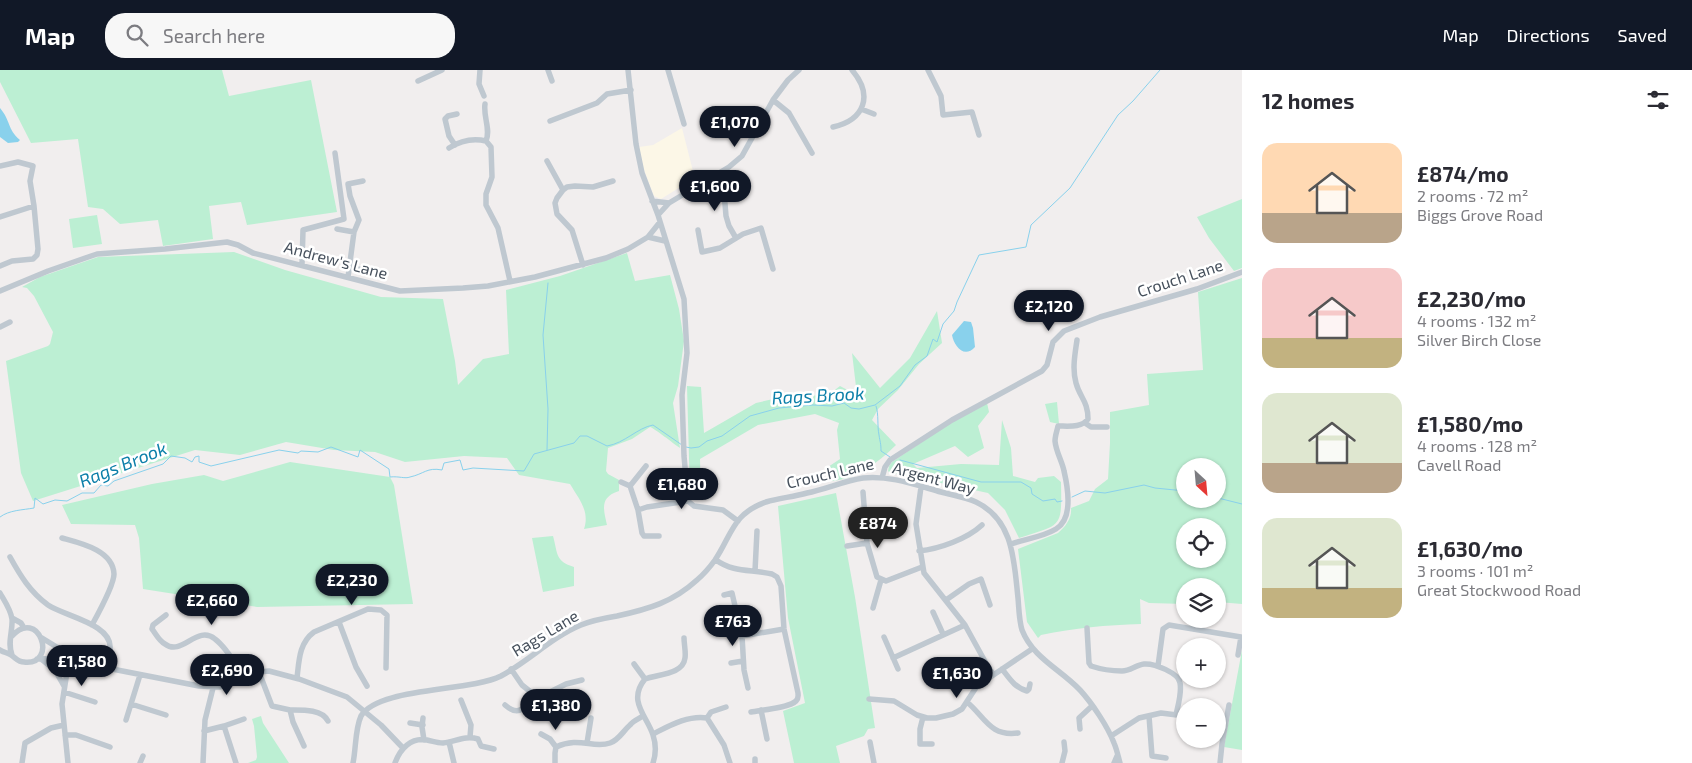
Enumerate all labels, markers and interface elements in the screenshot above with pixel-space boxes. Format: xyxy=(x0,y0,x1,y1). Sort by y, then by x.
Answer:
search box xyxy=(105,13,455,58)
text: Map xyxy=(25,21,75,50)
icon: search xyxy=(123,21,151,49)
text: Search here xyxy=(163,24,265,47)
text: Map xyxy=(1442,24,1479,46)
text: Directions xyxy=(1507,24,1590,46)
text: Saved xyxy=(1618,24,1667,46)
icon: filters xyxy=(1644,86,1672,114)
text: 12 homes xyxy=(1262,88,1354,113)
pin: £1,070 xyxy=(694,106,776,148)
text: £1,070 xyxy=(711,112,759,131)
text: £874/mo xyxy=(1417,161,1509,186)
icon: home xyxy=(1302,163,1362,223)
pin: £1,600 xyxy=(674,170,756,212)
text: £1,600 xyxy=(690,176,740,195)
text: 2 rooms · 72 m² xyxy=(1417,186,1528,205)
text: Biggs Grove Road xyxy=(1417,205,1543,224)
street label: Andrew's Lane xyxy=(282,237,390,282)
street label: Crouch Lane xyxy=(1135,255,1225,300)
text: £2,230/mo xyxy=(1417,286,1526,311)
icon: home xyxy=(1302,288,1362,348)
pin: £2,120 xyxy=(1008,290,1090,332)
text: £2,120 xyxy=(1025,296,1073,315)
text: 4 rooms · 132 m² xyxy=(1417,311,1536,330)
text: Silver Birch Close xyxy=(1417,330,1541,349)
water label: Rags Brook xyxy=(771,382,865,408)
text: £1,580/mo xyxy=(1417,411,1523,436)
icon: home xyxy=(1302,413,1362,473)
text: 4 rooms · 128 m² xyxy=(1417,436,1537,455)
water label: Rags Brook xyxy=(76,437,170,492)
street label: Crouch Lane xyxy=(784,453,875,492)
text: Cavell Road xyxy=(1417,455,1501,474)
street label: Argent Way xyxy=(891,457,978,498)
north arrow xyxy=(1176,458,1226,508)
map controls xyxy=(1176,458,1226,748)
pin: £1,680 xyxy=(641,468,723,510)
text: £1,680 xyxy=(657,474,707,493)
pin: £874 xyxy=(848,506,908,549)
text: £874 xyxy=(859,513,897,532)
button: locate xyxy=(1176,518,1226,568)
text: £1,630/mo xyxy=(1417,536,1523,561)
icon: home xyxy=(1302,538,1362,598)
text: 3 rooms · 101 m² xyxy=(1417,561,1534,580)
pin: £2,230 xyxy=(311,564,393,606)
text: £2,230 xyxy=(326,570,378,589)
button: layers xyxy=(1176,578,1226,628)
text: Great Stockwood Road xyxy=(1417,580,1581,599)
pin: £2,660 xyxy=(171,584,253,626)
text: £2,660 xyxy=(186,590,238,609)
pin: £763 xyxy=(703,604,763,647)
street label: Rags Lane xyxy=(508,605,581,660)
text: £763 xyxy=(715,611,751,630)
button: + xyxy=(1176,638,1226,688)
pin: £1,580 xyxy=(41,644,123,687)
text: £1,580 xyxy=(57,651,107,670)
pin: £2,690 xyxy=(186,654,268,696)
pin: £1,630 xyxy=(916,656,998,699)
text: £2,690 xyxy=(201,660,253,679)
text: £1,630 xyxy=(933,663,981,682)
pin: £1,380 xyxy=(515,688,597,731)
text: £1,380 xyxy=(531,695,581,714)
button: − xyxy=(1176,698,1226,748)

